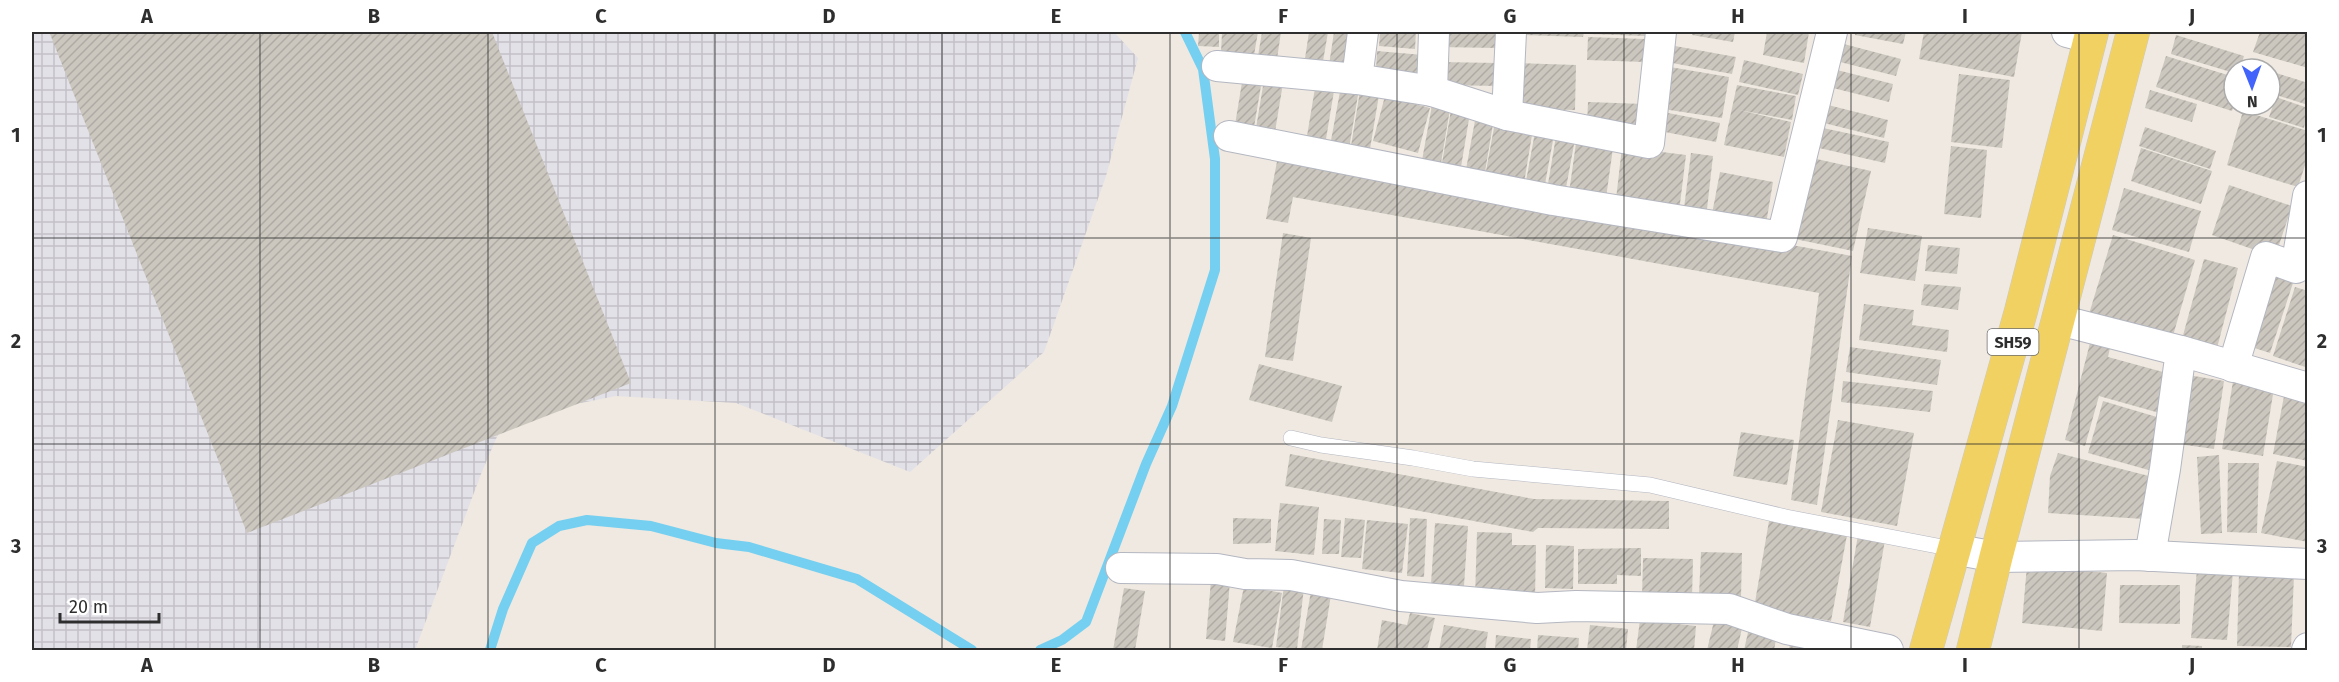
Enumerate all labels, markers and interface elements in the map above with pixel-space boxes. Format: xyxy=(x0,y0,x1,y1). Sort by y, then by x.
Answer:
text: A xyxy=(140,4,154,28)
text: B xyxy=(368,4,380,28)
text: C xyxy=(595,4,607,28)
text: D xyxy=(822,4,836,28)
text: E xyxy=(1051,4,1061,28)
text: F xyxy=(1278,4,1288,28)
text: G xyxy=(1504,4,1516,28)
text: H xyxy=(1731,4,1745,28)
text: I xyxy=(1962,4,1968,28)
text: J xyxy=(2188,4,2195,28)
north arrow xyxy=(2222,57,2282,117)
text: N xyxy=(2247,92,2258,111)
text: 1 xyxy=(11,123,21,147)
text: 1 xyxy=(2317,123,2327,147)
text: 2 xyxy=(11,329,21,353)
road number: SH59 xyxy=(1988,329,2038,355)
text: 2 xyxy=(2317,329,2327,353)
text: 3 xyxy=(10,534,21,558)
text: 3 xyxy=(2316,534,2327,558)
scale bar xyxy=(60,586,159,624)
text: 20 m xyxy=(69,596,108,618)
text: A xyxy=(140,653,154,677)
text: B xyxy=(368,653,380,677)
text: C xyxy=(595,653,607,677)
text: D xyxy=(822,653,836,677)
text: E xyxy=(1051,653,1061,677)
text: F xyxy=(1278,653,1288,677)
text: G xyxy=(1504,653,1516,677)
text: H xyxy=(1731,653,1745,677)
text: I xyxy=(1962,653,1968,677)
text: J xyxy=(2188,653,2195,677)

